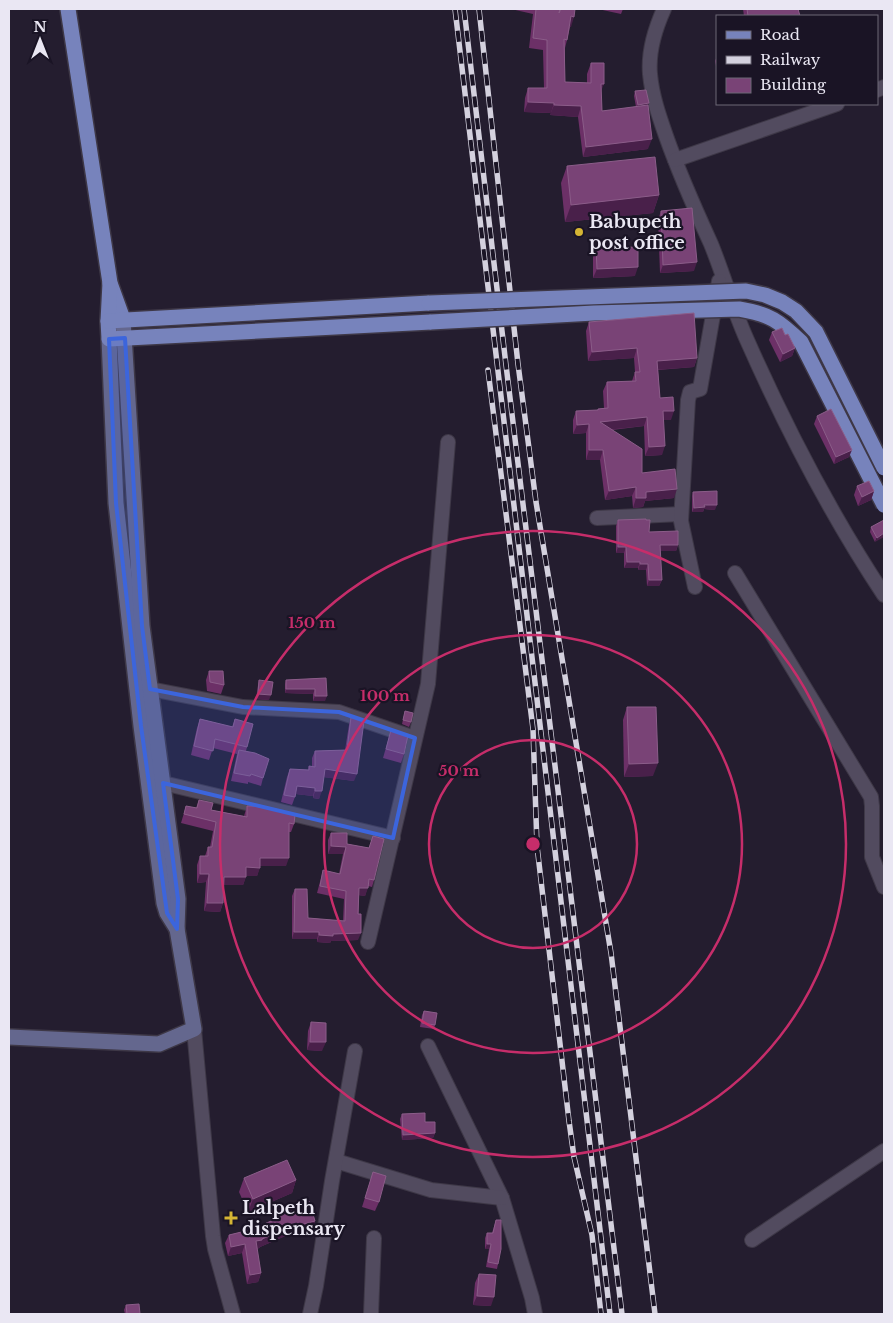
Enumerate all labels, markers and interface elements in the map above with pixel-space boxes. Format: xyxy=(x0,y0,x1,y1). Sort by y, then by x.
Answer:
north arrow xyxy=(15,15,65,65)
legend xyxy=(716,15,878,105)
text: N xyxy=(33,18,47,36)
text: Road xyxy=(760,25,800,44)
text: Railway xyxy=(760,50,821,69)
text: Building xyxy=(760,75,827,94)
place label: Babupeth post office xyxy=(589,211,685,254)
marker: Babupeth post office xyxy=(573,226,585,238)
text: 150 m xyxy=(288,613,336,632)
text: 100 m xyxy=(360,686,410,705)
text: 50 m xyxy=(439,761,480,780)
centre of rings xyxy=(524,835,542,853)
place label: Lalpeth dispensary xyxy=(242,1197,345,1240)
marker: Lalpeth dispensary xyxy=(224,1211,238,1225)

